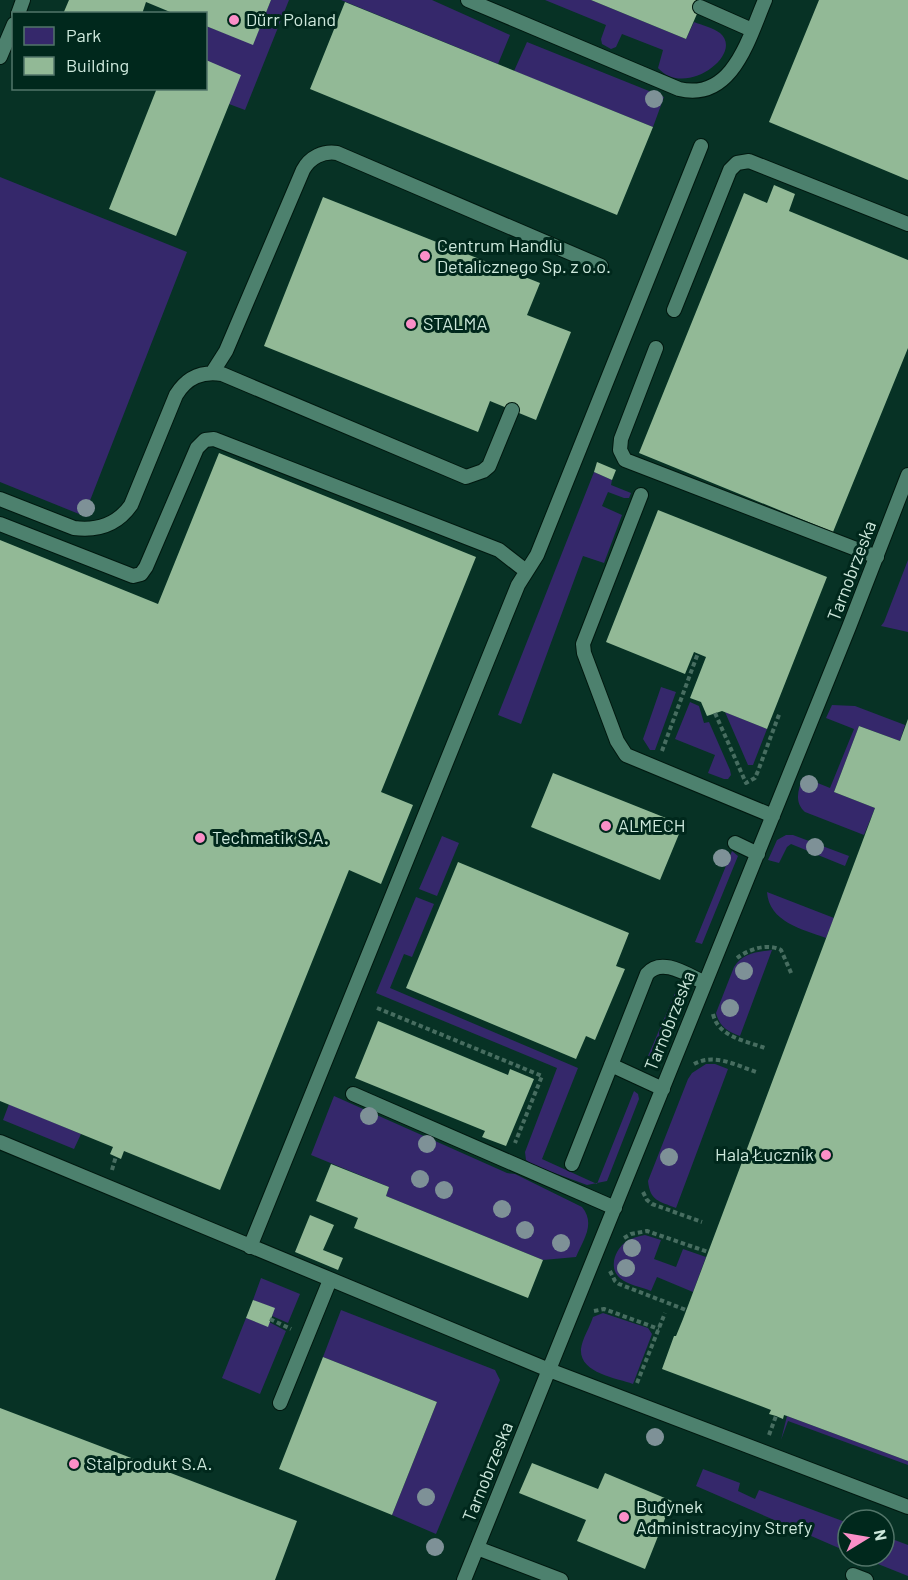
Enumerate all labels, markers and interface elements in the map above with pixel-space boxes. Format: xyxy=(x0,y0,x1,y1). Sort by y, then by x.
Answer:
place label: Dürr Poland xyxy=(246,8,336,30)
legend xyxy=(12,12,207,90)
marker: Dürr Poland xyxy=(227,13,241,27)
text: Park xyxy=(66,24,101,46)
text: Building xyxy=(66,54,129,76)
place label: Centrum Handlu Detalicznego Sp. z o.o. xyxy=(437,234,611,277)
marker: Centrum Handlu Detalicznego Sp. z o.o. xyxy=(418,249,432,263)
place label: STALMA xyxy=(423,312,487,334)
marker: STALMA xyxy=(404,317,418,331)
street label: Tarnobrzeska xyxy=(822,517,880,624)
place label: ALMECH xyxy=(618,814,686,836)
marker: ALMECH xyxy=(599,819,613,833)
place label: Techmatik S.A. xyxy=(212,826,329,848)
marker: Techmatik S.A. xyxy=(193,831,207,845)
street label: Tarnobrzeska xyxy=(639,968,699,1074)
place label: Hala Łucznik xyxy=(715,1143,814,1165)
marker: Hala Łucznik xyxy=(819,1148,833,1162)
street label: Tarnobrzeska xyxy=(457,1419,517,1525)
place label: Stalprodukt S.A. xyxy=(86,1452,212,1474)
marker: Stalprodukt S.A. xyxy=(67,1457,81,1471)
place label: Budynek Administracyjny Strefy xyxy=(636,1495,812,1538)
north arrow xyxy=(836,1508,896,1568)
marker: Budynek Administracyjny Strefy xyxy=(617,1510,631,1524)
text: N xyxy=(871,1528,892,1542)

